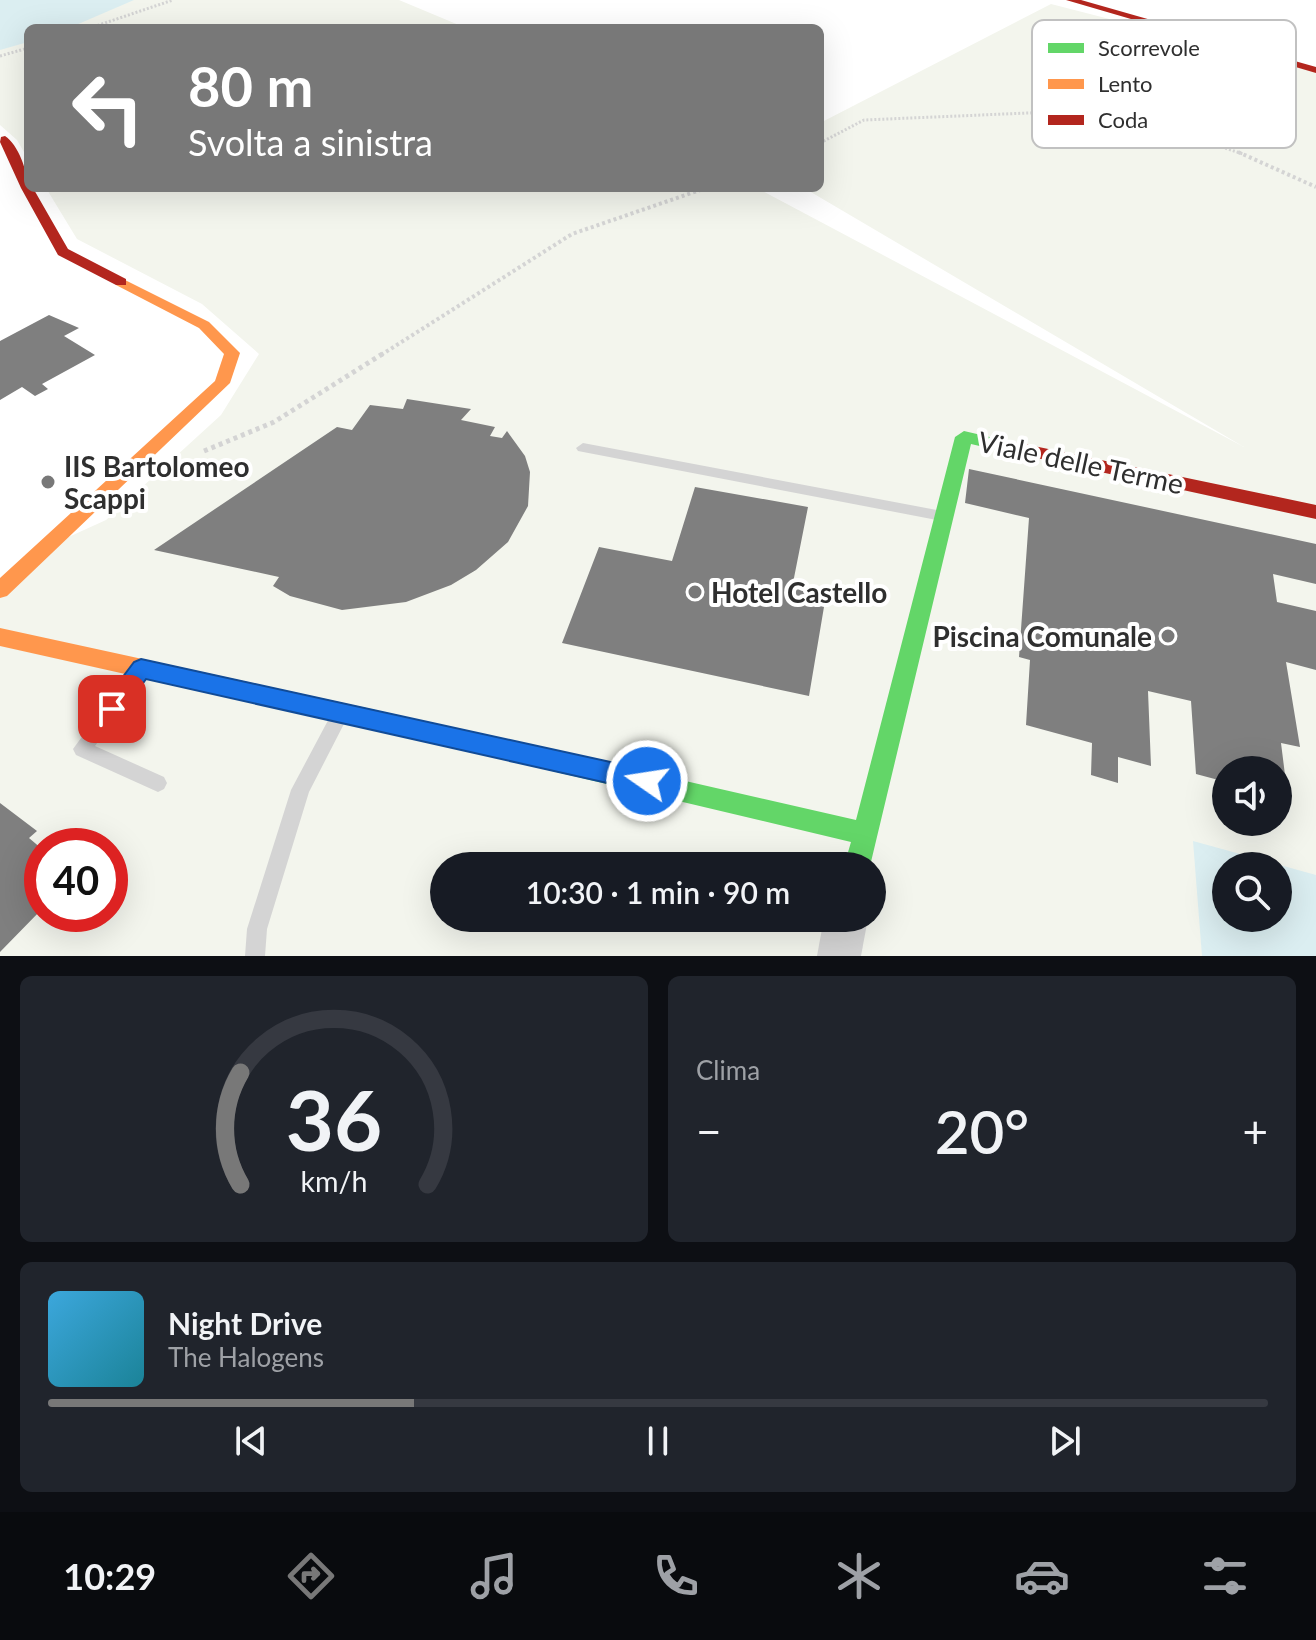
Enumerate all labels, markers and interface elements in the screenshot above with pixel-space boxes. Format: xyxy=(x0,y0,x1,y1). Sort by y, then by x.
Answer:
legend xyxy=(1032,20,1296,148)
text: Scorrevole xyxy=(1098,34,1200,61)
text: 80 m xyxy=(188,52,313,119)
icon: left xyxy=(56,56,160,160)
text: Lento xyxy=(1098,70,1153,97)
text: Coda xyxy=(1098,106,1148,133)
text: Svolta a sinistra xyxy=(188,120,433,164)
street label: Viale delle Terme xyxy=(975,424,1187,500)
place label: IIS Bartolomeo Scappi xyxy=(64,449,250,515)
marker: IIS Bartolomeo Scappi xyxy=(39,473,57,491)
place label: Hotel Castello xyxy=(711,575,887,609)
marker: Hotel Castello xyxy=(686,583,704,601)
place label: Piscina Comunale xyxy=(932,619,1152,653)
marker: Piscina Comunale xyxy=(1159,627,1177,645)
pin xyxy=(78,675,146,743)
icon: arrive xyxy=(90,687,134,731)
position arrow xyxy=(605,739,689,823)
map controls xyxy=(1212,756,1292,932)
button: sound xyxy=(1212,756,1292,836)
speed limit sign: 40 xyxy=(24,828,128,932)
button: search xyxy=(1212,852,1292,932)
text: 10:30 · 1 min · 90 m xyxy=(526,874,790,910)
text: Clima xyxy=(696,1054,760,1086)
text: 36 xyxy=(286,1069,382,1169)
text: 20° xyxy=(935,1095,1029,1167)
text: − xyxy=(696,1105,722,1157)
text: + xyxy=(1242,1105,1268,1157)
text: km/h xyxy=(301,1164,367,1198)
text: Night Drive xyxy=(168,1305,322,1341)
text: The Halogens xyxy=(168,1341,324,1373)
icon: previous xyxy=(229,1419,273,1463)
icon: pause xyxy=(636,1419,680,1463)
icon: next xyxy=(1043,1419,1087,1463)
icon: directions xyxy=(283,1548,339,1604)
icon: music xyxy=(466,1548,522,1604)
icon: phone xyxy=(648,1548,704,1604)
icon: climate xyxy=(831,1548,887,1604)
icon: car xyxy=(1014,1548,1070,1604)
icon: filters xyxy=(1197,1548,1253,1604)
text: 10:29 xyxy=(63,1554,156,1598)

